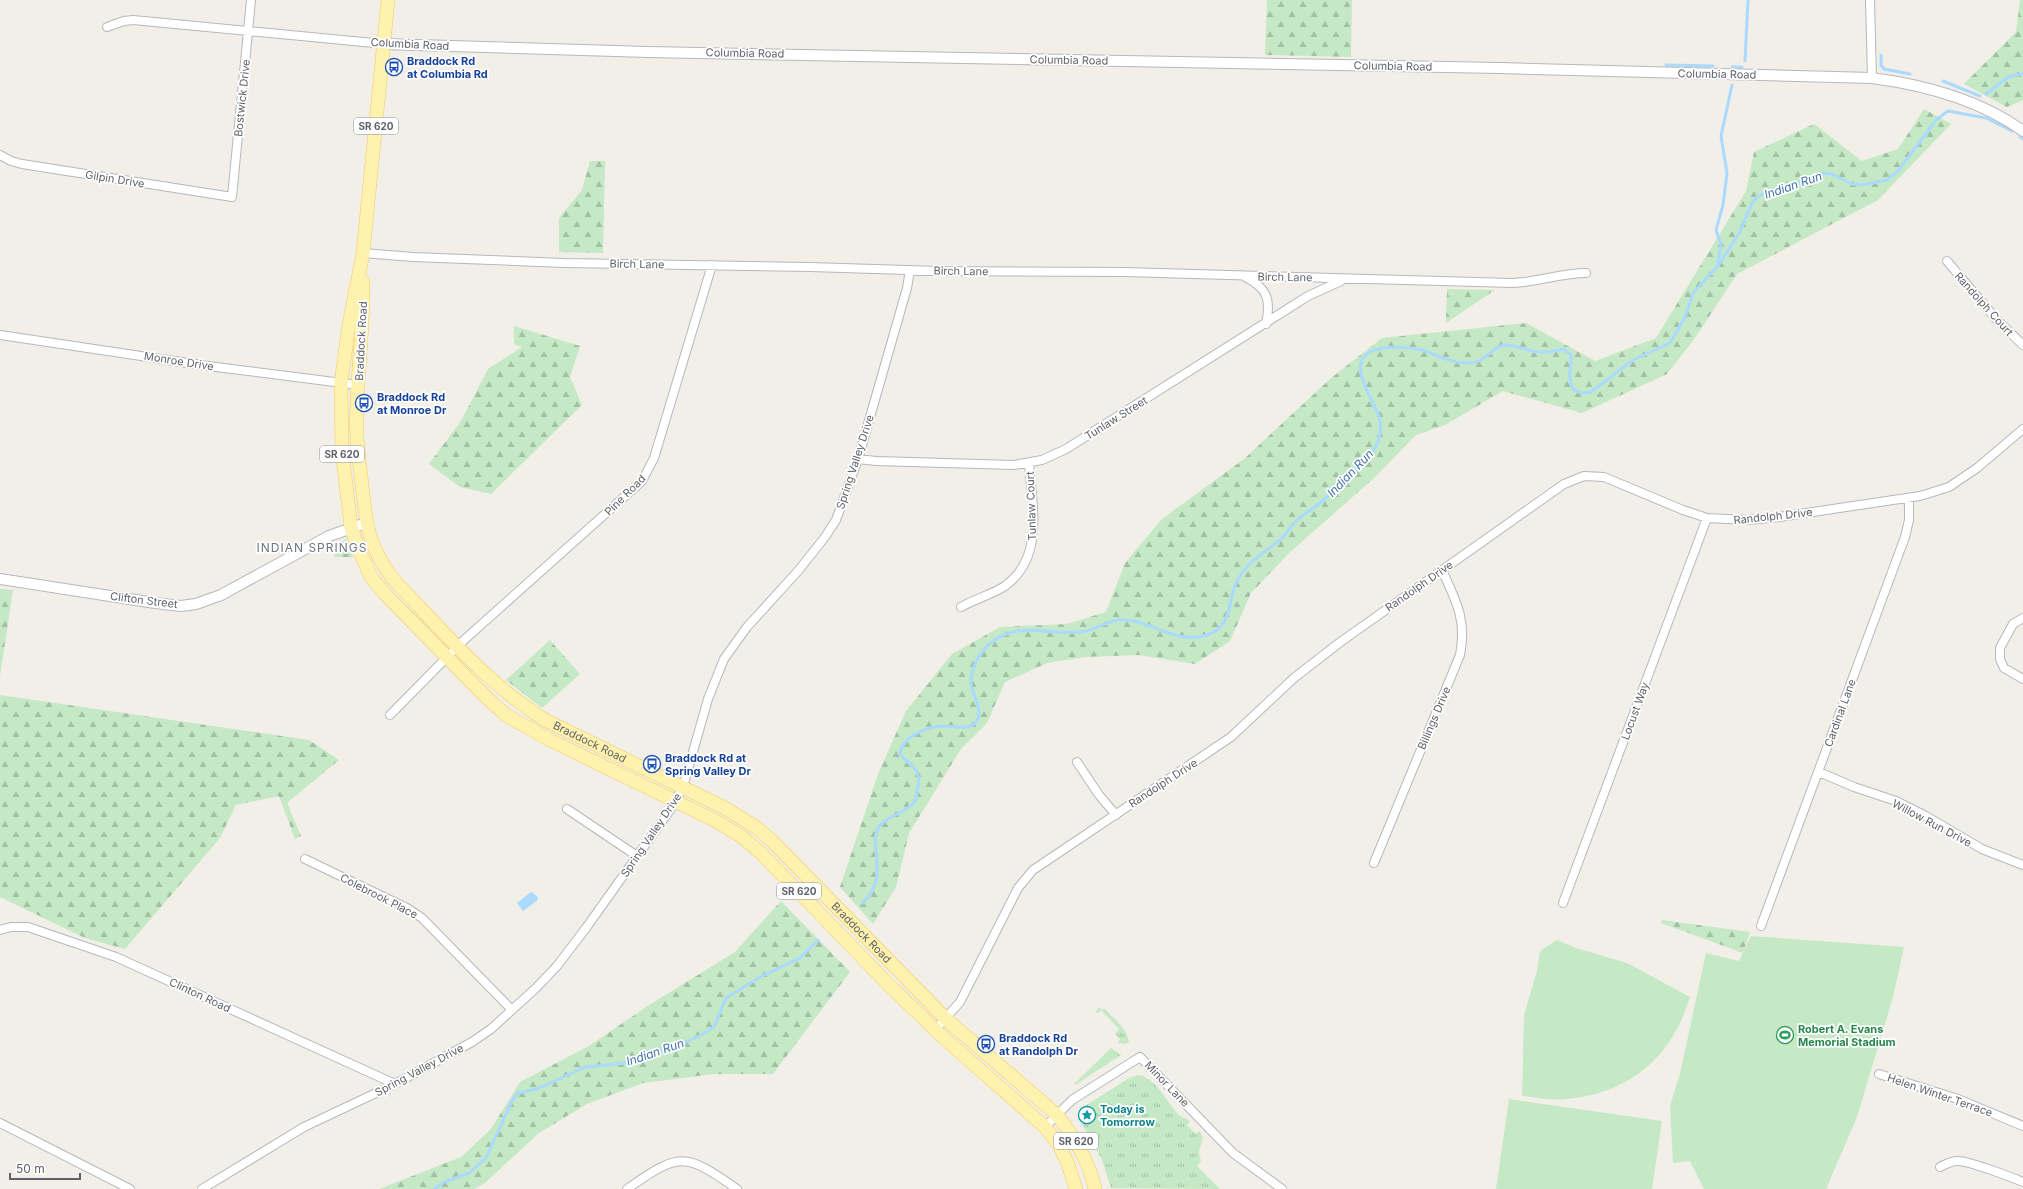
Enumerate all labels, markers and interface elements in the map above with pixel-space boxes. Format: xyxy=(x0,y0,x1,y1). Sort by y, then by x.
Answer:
street label: Columbia Road xyxy=(370,35,450,53)
street label: Columbia Road xyxy=(706,45,784,61)
street label: Columbia Road xyxy=(1030,52,1108,68)
place label: Braddock Rd at Columbia Rd xyxy=(407,54,488,81)
bus stop icon: Braddock Rd at Columbia Rd xyxy=(384,57,404,77)
street label: Columbia Road xyxy=(1354,58,1432,74)
street label: Bostwick Drive xyxy=(231,59,253,137)
street label: Columbia Road xyxy=(1678,66,1756,82)
road number: SR 620 xyxy=(354,118,398,134)
street label: Gilpin Drive xyxy=(84,167,146,191)
water label: Indian Run xyxy=(1762,168,1824,202)
street label: Birch Lane xyxy=(609,257,665,271)
street label: Birch Lane xyxy=(933,264,989,278)
street label: Randolph Court xyxy=(1952,269,2017,339)
street label: Birch Lane xyxy=(1257,270,1313,284)
street label: Braddock Road xyxy=(352,301,370,381)
street label: Monroe Drive xyxy=(143,349,215,373)
place label: Braddock Rd at Monroe Dr xyxy=(377,390,447,417)
bus stop icon: Braddock Rd at Monroe Dr xyxy=(354,393,374,413)
street label: Tunlaw Street xyxy=(1082,393,1150,443)
street label: Spring Valley Drive xyxy=(833,413,877,511)
road number: SR 620 xyxy=(320,446,364,462)
water label: Indian Run xyxy=(1324,446,1376,500)
street label: Tunlaw Court xyxy=(1023,471,1039,541)
street label: Pine Road xyxy=(602,472,648,518)
street label: Randolph Drive xyxy=(1733,505,1813,527)
district label: INDIAN SPRINGS xyxy=(257,540,367,555)
street label: Randolph Drive xyxy=(1382,558,1456,614)
street label: Clifton Street xyxy=(110,589,179,611)
street label: Cardinal Lane xyxy=(1821,677,1859,749)
street label: Locust Way xyxy=(1618,680,1652,742)
street label: Billings Drive xyxy=(1414,684,1454,752)
street label: Braddock Road xyxy=(551,718,629,766)
place label: Braddock Rd at Spring Valley Dr xyxy=(665,751,752,778)
bus stop icon: Braddock Rd at Spring Valley Dr xyxy=(642,754,662,774)
street label: Randolph Drive xyxy=(1126,756,1200,810)
street label: Spring Valley Drive xyxy=(618,790,684,880)
street label: Willow Run Drive xyxy=(1890,796,1974,850)
street label: Colebrook Place xyxy=(338,870,420,922)
road number: SR 620 xyxy=(777,883,821,899)
street label: Braddock Road xyxy=(829,899,894,966)
street label: Clinton Road xyxy=(167,975,233,1015)
place label: Robert A. Evans Memorial Stadium xyxy=(1798,1022,1896,1049)
sports icon: Robert A. Evans Memorial Stadium xyxy=(1775,1025,1795,1045)
place label: Braddock Rd at Randolph Dr xyxy=(999,1031,1078,1058)
bus stop icon: Braddock Rd at Randolph Dr xyxy=(976,1034,996,1054)
water label: Indian Run xyxy=(624,1035,686,1069)
street label: Spring Valley Drive xyxy=(372,1041,466,1099)
street label: Minor Lane xyxy=(1142,1058,1192,1110)
street label: Helen Winter Terrace xyxy=(1886,1070,1994,1120)
place label: Today is Tomorrow xyxy=(1100,1102,1155,1129)
place icon: Today is Tomorrow xyxy=(1077,1105,1097,1125)
road number: SR 620 xyxy=(1054,1133,1098,1149)
scale bar xyxy=(10,1155,80,1181)
text: 50 m xyxy=(16,1161,45,1176)

